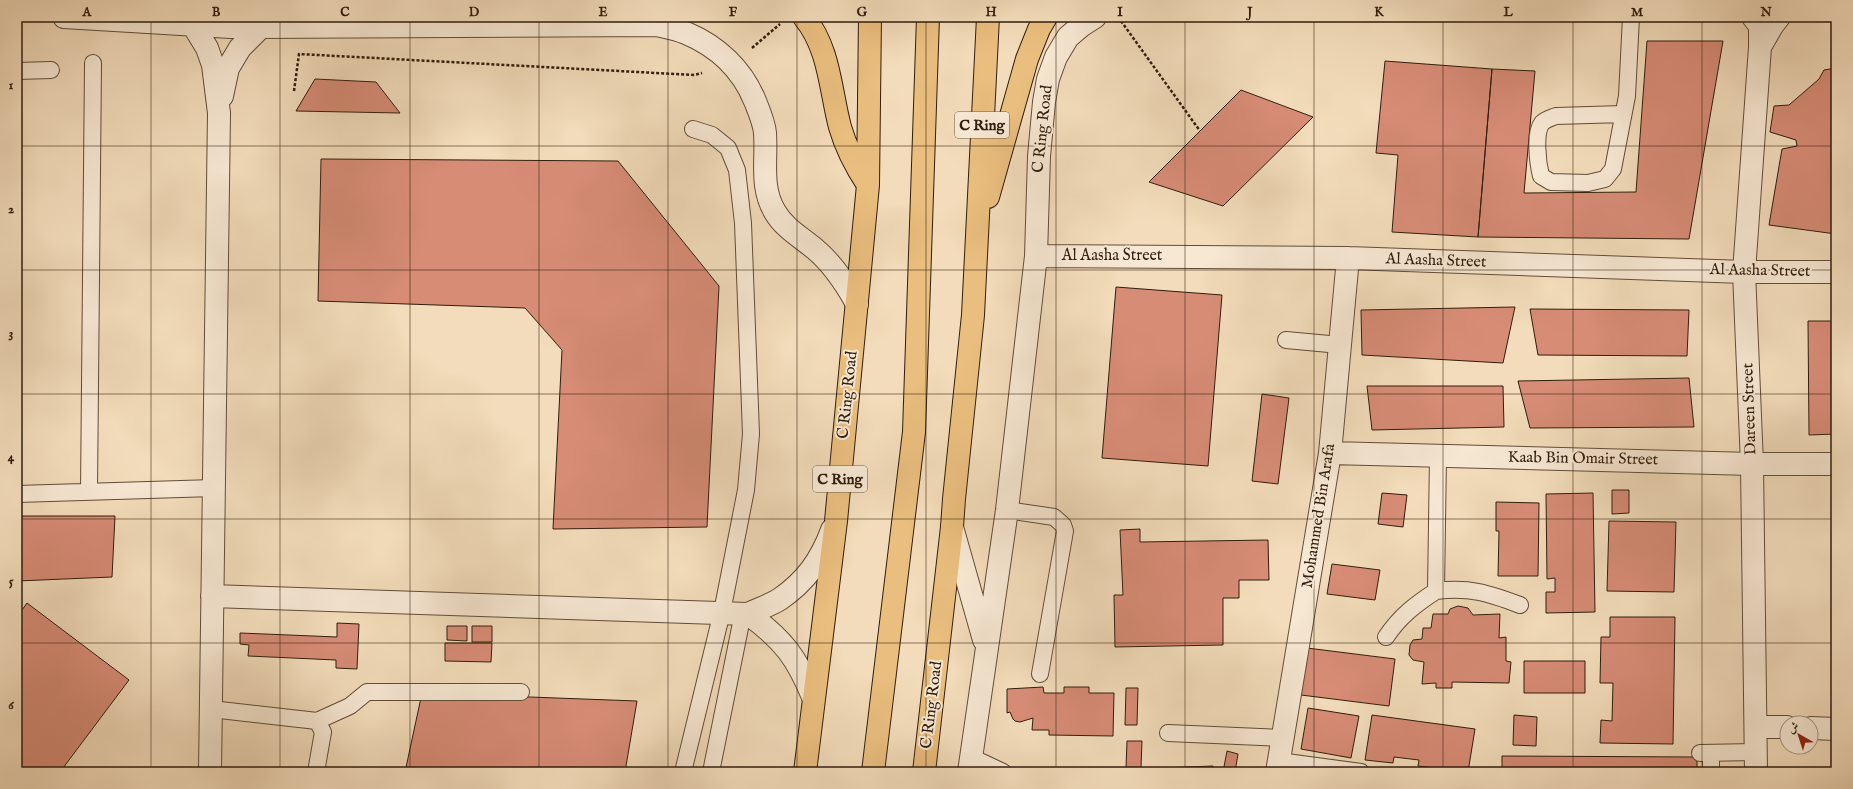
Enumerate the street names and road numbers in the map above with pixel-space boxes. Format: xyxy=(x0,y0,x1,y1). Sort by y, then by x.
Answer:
street label: C Ring Road xyxy=(1028,84,1058,174)
road number: C Ring xyxy=(955,112,1009,138)
street label: Al Aasha Street xyxy=(1061,246,1163,266)
street label: Al Aasha Street xyxy=(1384,249,1487,273)
street label: Al Aasha Street xyxy=(1708,260,1811,282)
street label: C Ring Road xyxy=(833,350,863,440)
street label: Dareen Street xyxy=(1738,362,1762,455)
street label: Mohammed Bin Arafa xyxy=(1298,442,1340,590)
street label: Kaab Bin Omair Street xyxy=(1508,448,1659,470)
road number: C Ring xyxy=(813,466,867,492)
street label: C Ring Road xyxy=(917,660,947,750)

